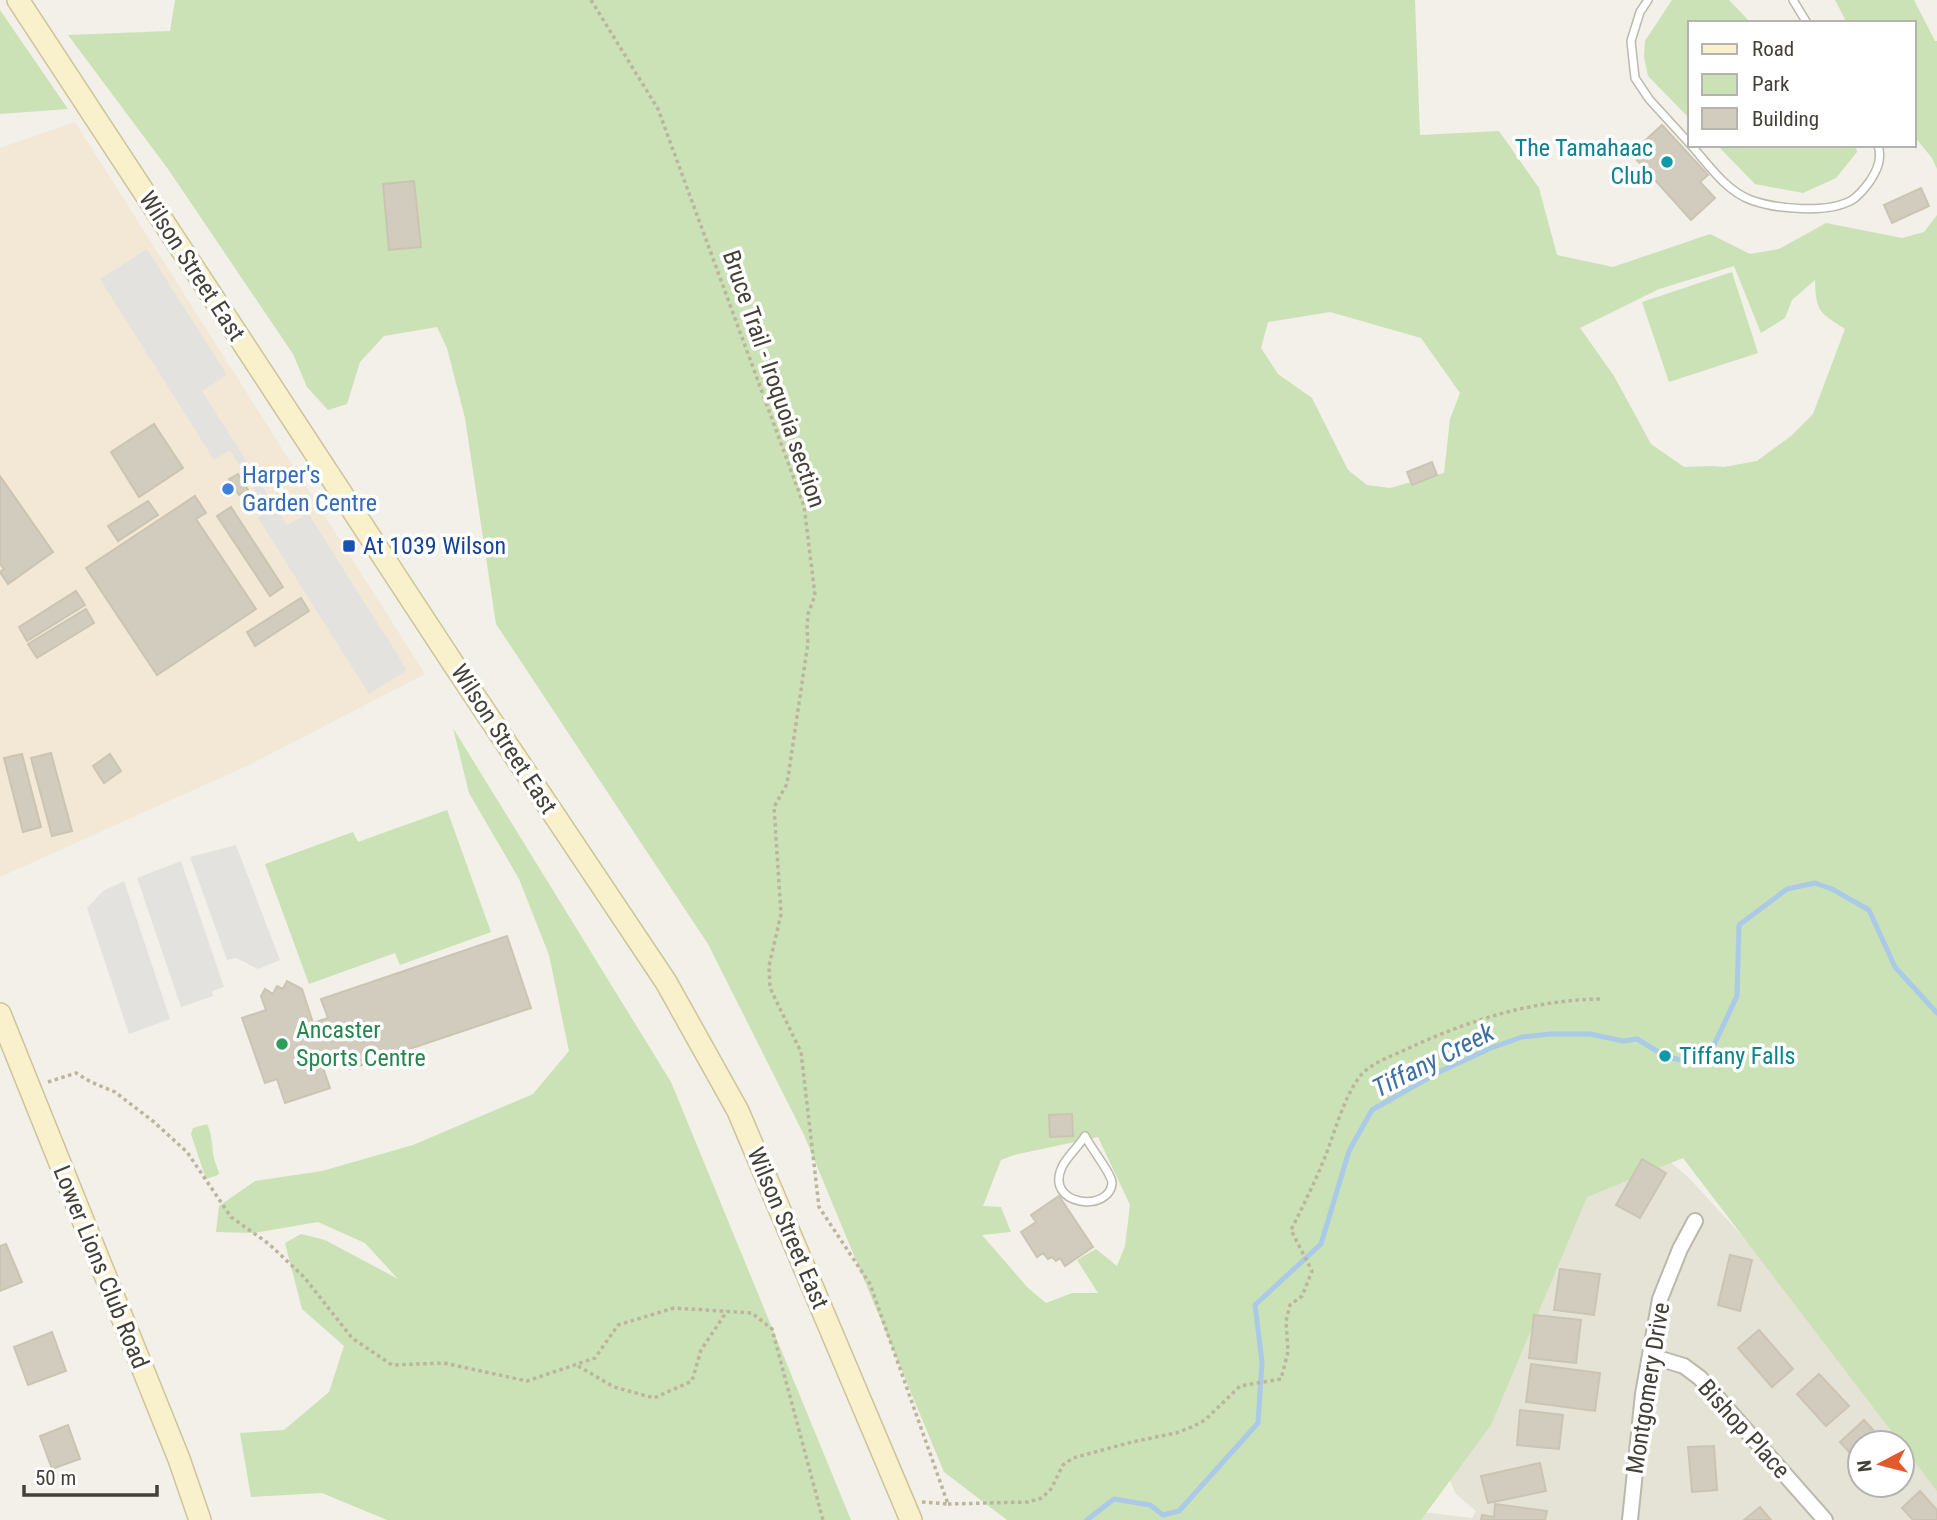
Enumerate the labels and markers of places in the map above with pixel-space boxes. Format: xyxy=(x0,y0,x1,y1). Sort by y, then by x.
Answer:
place label: The Tamahaac Club xyxy=(1515,134,1653,190)
marker: The Tamahaac Club xyxy=(1659,154,1675,170)
place label: Harper's Garden Centre xyxy=(242,461,377,517)
marker: Harper's Garden Centre xyxy=(220,481,236,497)
place label: At 1039 Wilson xyxy=(363,532,506,560)
marker: At 1039 Wilson xyxy=(341,538,357,554)
place label: Ancaster Sports Centre xyxy=(296,1016,426,1072)
marker: Ancaster Sports Centre xyxy=(274,1036,290,1052)
place label: Tiffany Falls xyxy=(1679,1042,1795,1070)
marker: Tiffany Falls xyxy=(1657,1048,1673,1064)

